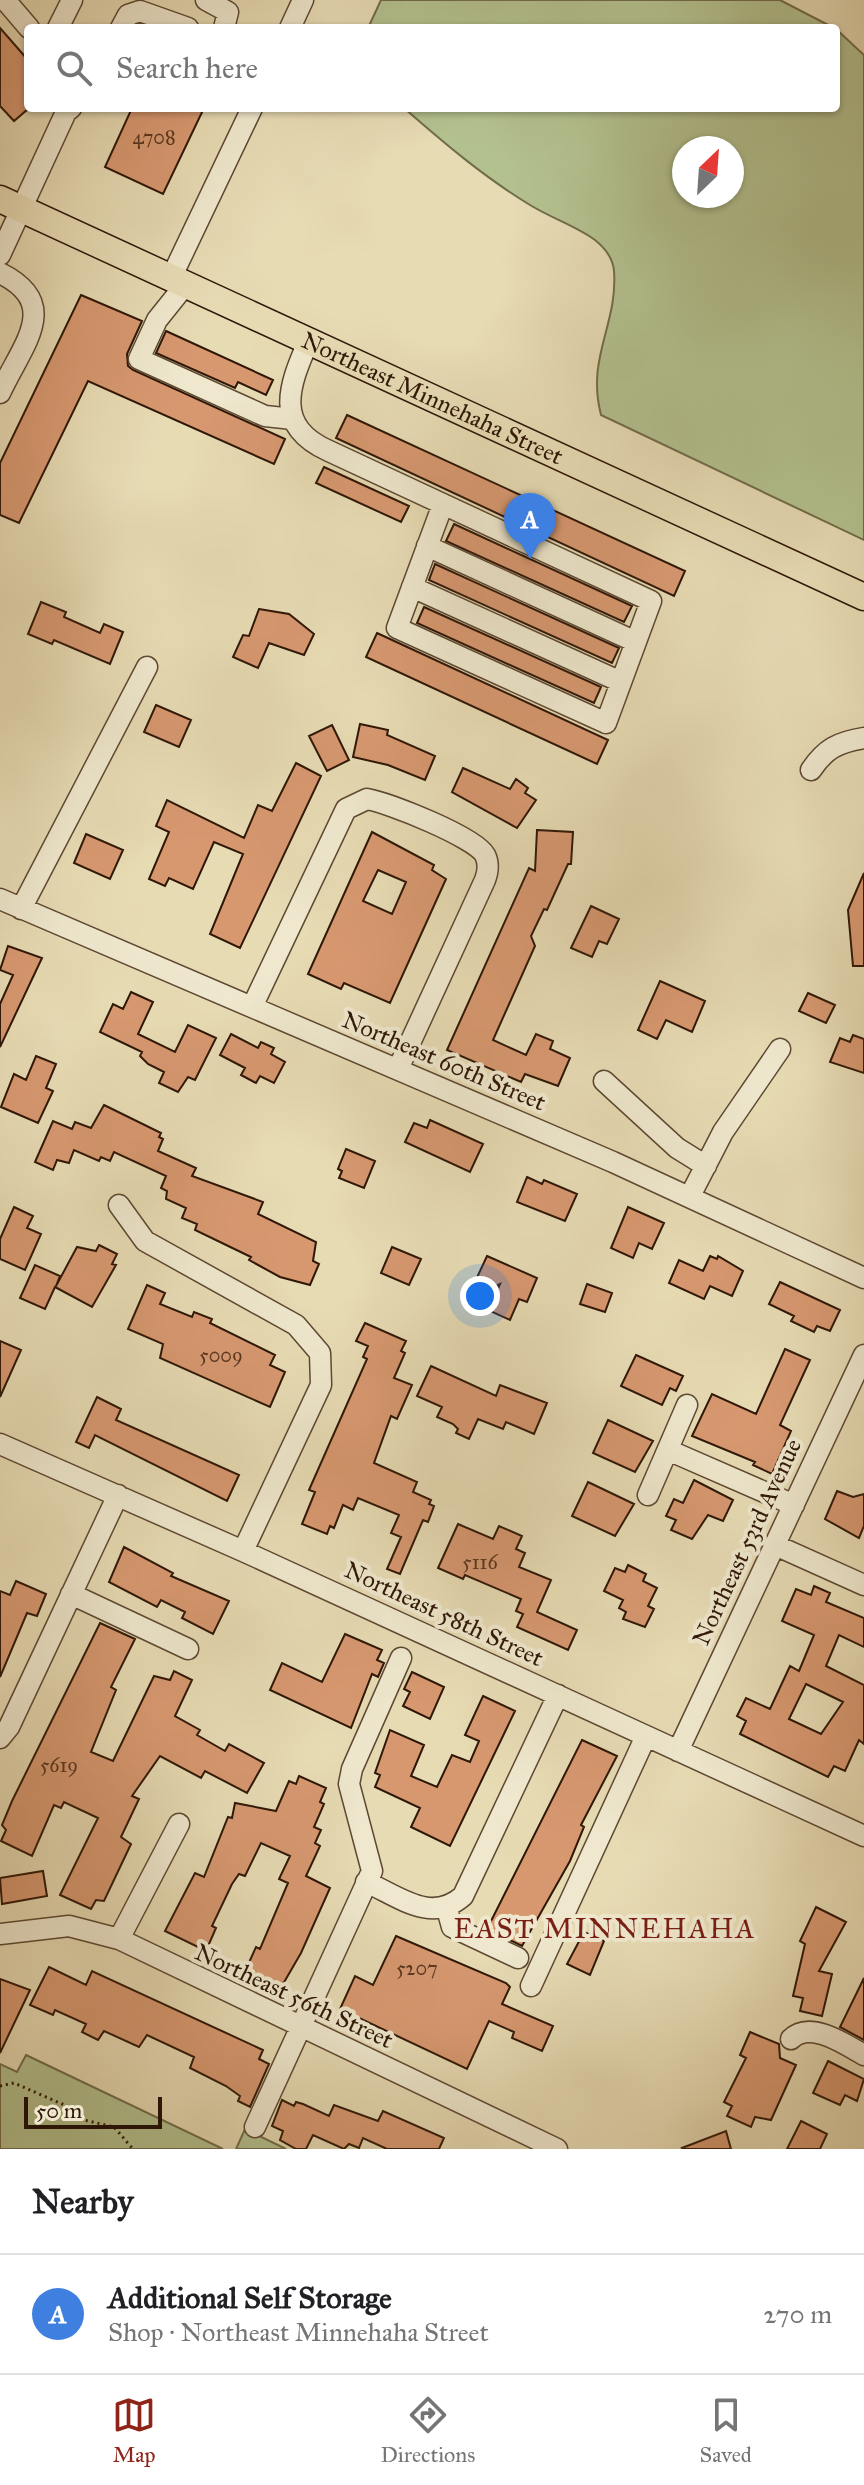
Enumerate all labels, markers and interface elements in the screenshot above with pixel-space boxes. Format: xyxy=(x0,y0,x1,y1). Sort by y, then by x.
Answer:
search box xyxy=(24,24,840,112)
icon: search xyxy=(52,46,96,90)
text: Search here xyxy=(116,50,258,86)
house number: 4708 xyxy=(132,125,176,149)
north arrow xyxy=(672,136,744,208)
street label: Northeast Minnehaha Street xyxy=(297,325,568,472)
pin: A xyxy=(504,493,556,559)
street label: Northeast 60th Street xyxy=(338,1005,551,1118)
your location xyxy=(460,1276,500,1316)
house number: 5009 xyxy=(199,1343,243,1367)
street label: Northeast 53rd Avenue xyxy=(686,1434,808,1650)
house number: 5116 xyxy=(462,1550,498,1574)
street label: Northeast 58th Street xyxy=(340,1555,549,1673)
house number: 5619 xyxy=(40,1753,78,1777)
district label: EAST MINNEHAHA xyxy=(454,1911,756,1946)
street label: Northeast 56th Street xyxy=(190,1937,398,2055)
house number: 5207 xyxy=(396,1956,438,1980)
scale bar xyxy=(24,2093,162,2129)
text: 50 m xyxy=(36,2097,82,2124)
text: Nearby xyxy=(32,2181,134,2222)
text: Additional Self Storage xyxy=(108,2280,392,2316)
text: A xyxy=(49,2298,67,2330)
text: 270 m xyxy=(763,2298,832,2330)
text: Shop · Northeast Minnehaha Street xyxy=(108,2316,489,2348)
tab: Map xyxy=(112,2393,156,2468)
tab: Directions xyxy=(380,2393,475,2468)
tab: Saved xyxy=(700,2393,752,2468)

